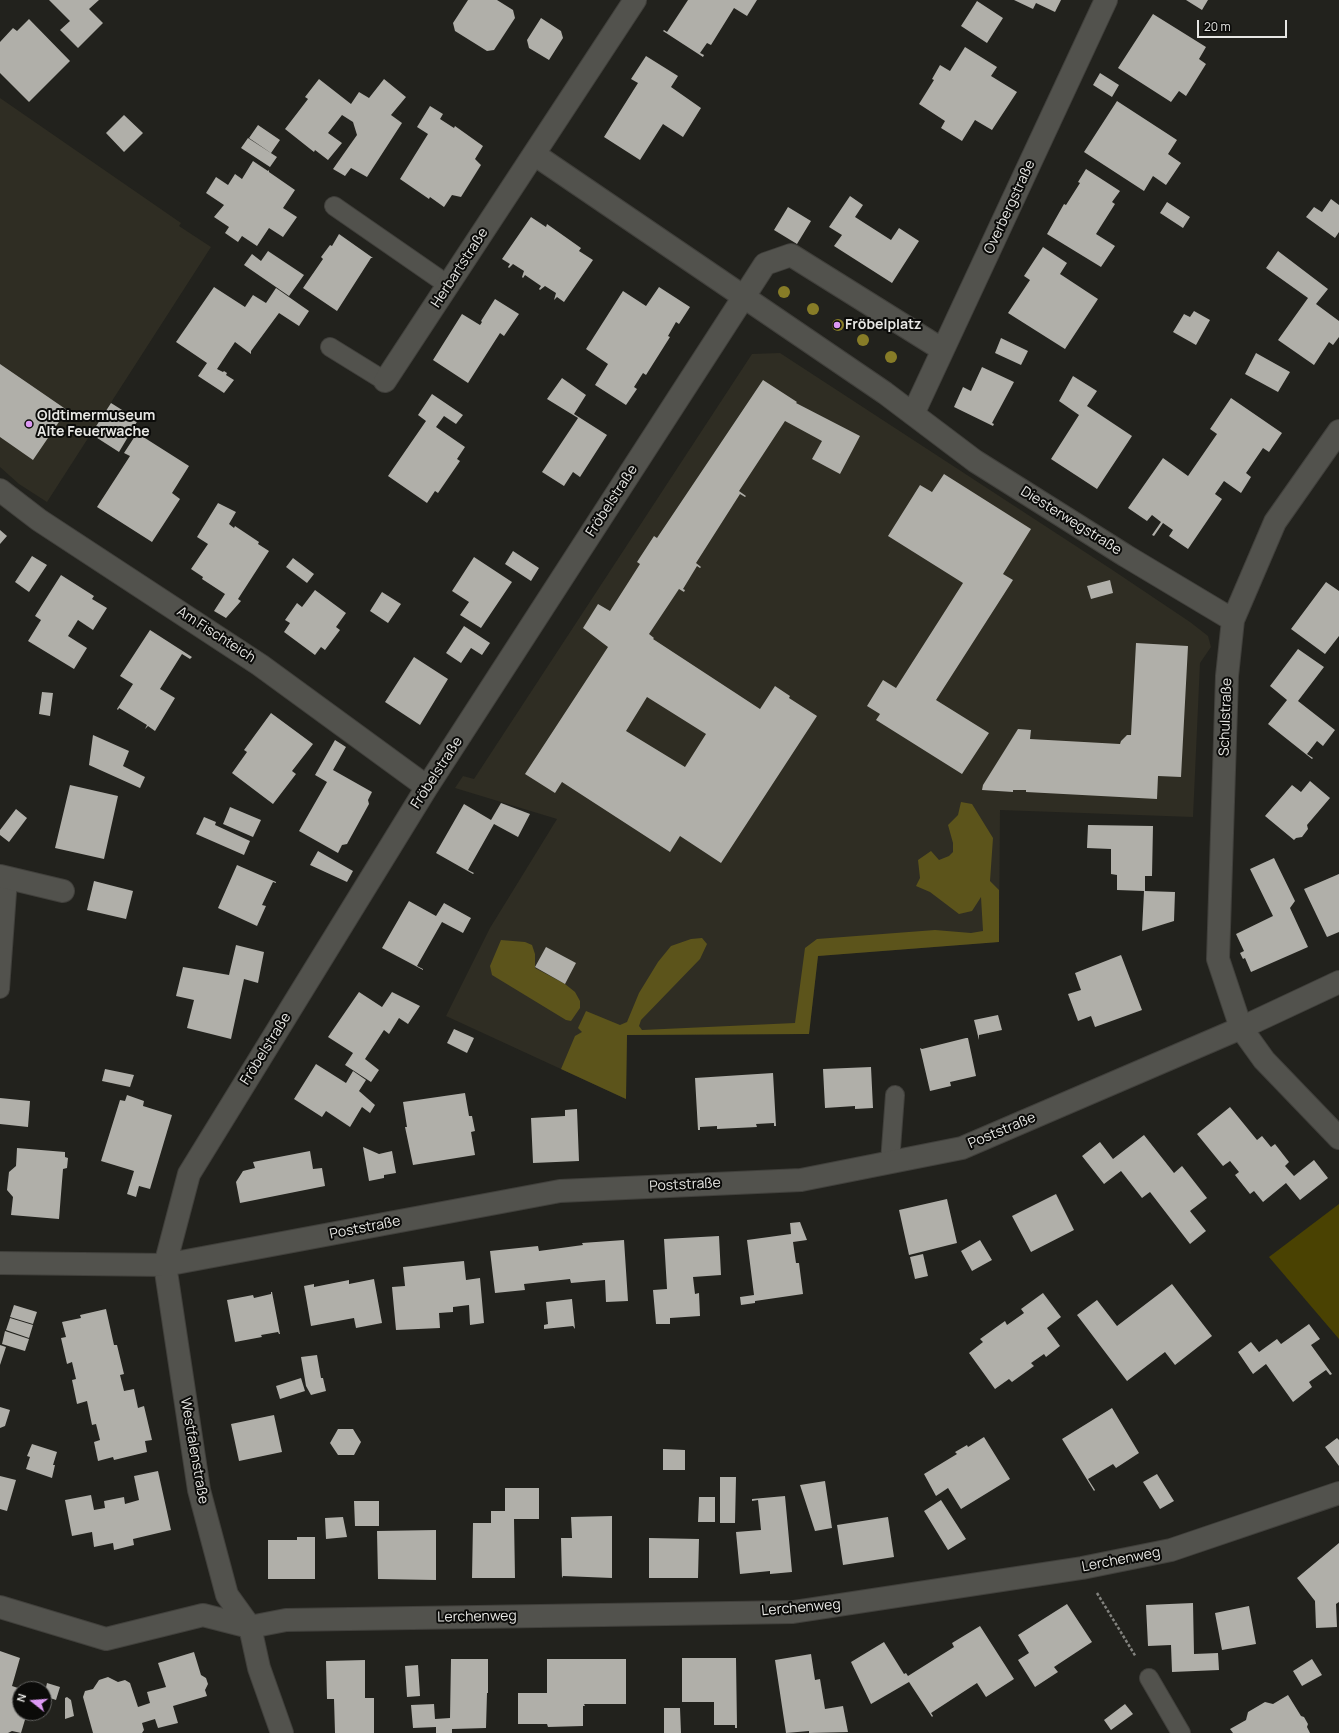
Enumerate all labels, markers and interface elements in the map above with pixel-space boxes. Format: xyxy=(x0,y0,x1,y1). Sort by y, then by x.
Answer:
scale bar xyxy=(1199,12,1289,38)
text: 20 m xyxy=(1204,18,1231,35)
street label: Overbergstraße xyxy=(981,157,1039,257)
street label: Herbartstraße xyxy=(428,225,492,311)
place label: Fröbelplatz xyxy=(845,317,922,333)
marker: Fröbelplatz xyxy=(832,320,842,330)
place label: Oldtimermuseum Alte Feuerwache xyxy=(37,408,155,440)
marker: Oldtimermuseum Alte Feuerwache xyxy=(24,419,34,429)
street label: Fröbelstraße xyxy=(583,462,641,540)
street label: Diesterwegstraße xyxy=(1017,483,1125,559)
street label: Am Fischteich xyxy=(174,603,258,667)
street label: Schulstraße xyxy=(1216,678,1236,756)
street label: Fröbelstraße xyxy=(408,734,466,812)
street label: Fröbelstraße xyxy=(237,1010,295,1088)
street label: Poststraße xyxy=(966,1109,1038,1153)
street label: Poststraße xyxy=(649,1175,721,1195)
street label: Poststraße xyxy=(328,1213,402,1243)
street label: Westfalenstraße xyxy=(176,1397,212,1505)
street label: Lerchenweg xyxy=(1080,1544,1162,1576)
street label: Lerchenweg xyxy=(761,1596,841,1620)
street label: Lerchenweg xyxy=(437,1608,517,1626)
north arrow xyxy=(12,1681,52,1721)
text: N xyxy=(13,1692,29,1704)

